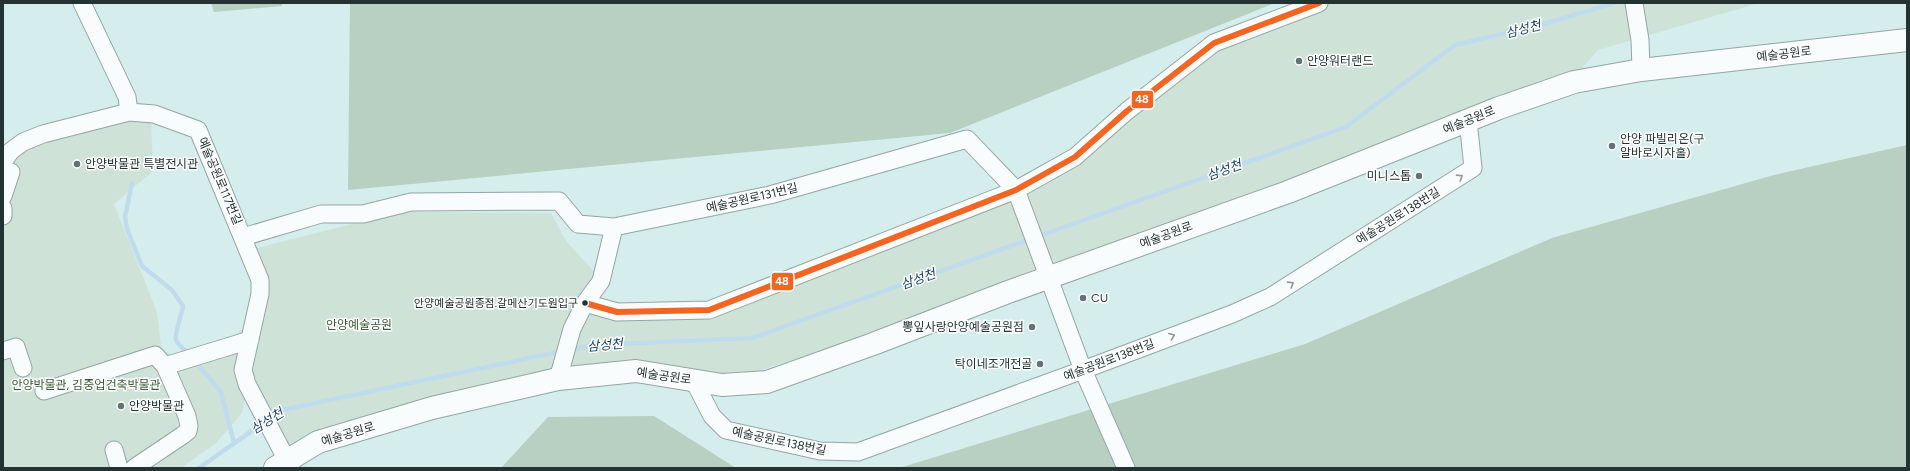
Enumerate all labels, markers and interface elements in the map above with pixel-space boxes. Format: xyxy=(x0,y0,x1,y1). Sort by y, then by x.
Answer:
water label: 삼성천 xyxy=(1504,17,1543,41)
street label: 예술공원로 xyxy=(1756,44,1812,64)
place label: 안양워터랜드 xyxy=(1307,54,1373,68)
marker: 안양워터랜드 xyxy=(1294,56,1304,66)
line badge: 48 xyxy=(1131,90,1154,109)
text: 48 xyxy=(1135,93,1149,106)
street label: 예술공원로 xyxy=(1441,103,1497,137)
place label: 안양 파빌리온(구 알바로시자홀) xyxy=(1620,132,1704,160)
street label: 예술공원로117번길 xyxy=(195,135,245,227)
marker: 안양 파빌리온(구 알바로시자홀) xyxy=(1607,141,1617,151)
water label: 삼성천 xyxy=(1205,156,1244,183)
place label: 안양박물관 특별전시관 xyxy=(85,157,198,171)
marker: 안양박물관 특별전시관 xyxy=(72,159,82,169)
place label: 미니스톱 xyxy=(1367,169,1411,183)
marker: 미니스톱 xyxy=(1414,171,1424,181)
one-way arrow xyxy=(1456,174,1463,181)
street label: 예술공원로131번길 xyxy=(705,181,799,215)
street label: 예술공원로138번길 xyxy=(1354,185,1442,247)
street label: 예술공원로 xyxy=(1138,219,1194,251)
water label: 삼성천 xyxy=(899,265,938,292)
line badge: 48 xyxy=(771,272,794,291)
text: 48 xyxy=(775,275,789,288)
one-way arrow xyxy=(1287,281,1294,288)
place label: CU xyxy=(1091,291,1108,305)
marker: CU xyxy=(1078,293,1088,303)
place label: 안양예술공원종점.갈메산기도원입구 xyxy=(414,297,578,310)
marker: 안양예술공원종점.갈메산기도원입구 xyxy=(580,298,590,308)
park label: 안양예술공원 xyxy=(326,318,392,332)
place label: 뽕잎사랑안양예술공원점 xyxy=(903,320,1024,334)
marker: 뽕잎사랑안양예술공원점 xyxy=(1027,322,1037,332)
one-way arrow xyxy=(1169,333,1176,341)
water label: 삼성천 xyxy=(586,336,625,354)
street label: 예술공원로138번길 xyxy=(1062,336,1156,384)
place label: 탁이네조개전골 xyxy=(955,357,1032,371)
marker: 탁이네조개전골 xyxy=(1035,359,1045,369)
street label: 예술공원로 xyxy=(636,365,692,387)
park label: 안양박물관, 김중업건축박물관 xyxy=(11,378,161,392)
place label: 안양박물관 xyxy=(129,399,184,413)
marker: 안양박물관 xyxy=(116,401,126,411)
water label: 삼성천 xyxy=(248,405,287,437)
street label: 예술공원로 xyxy=(320,419,376,449)
street label: 예술공원로138번길 xyxy=(731,424,827,458)

